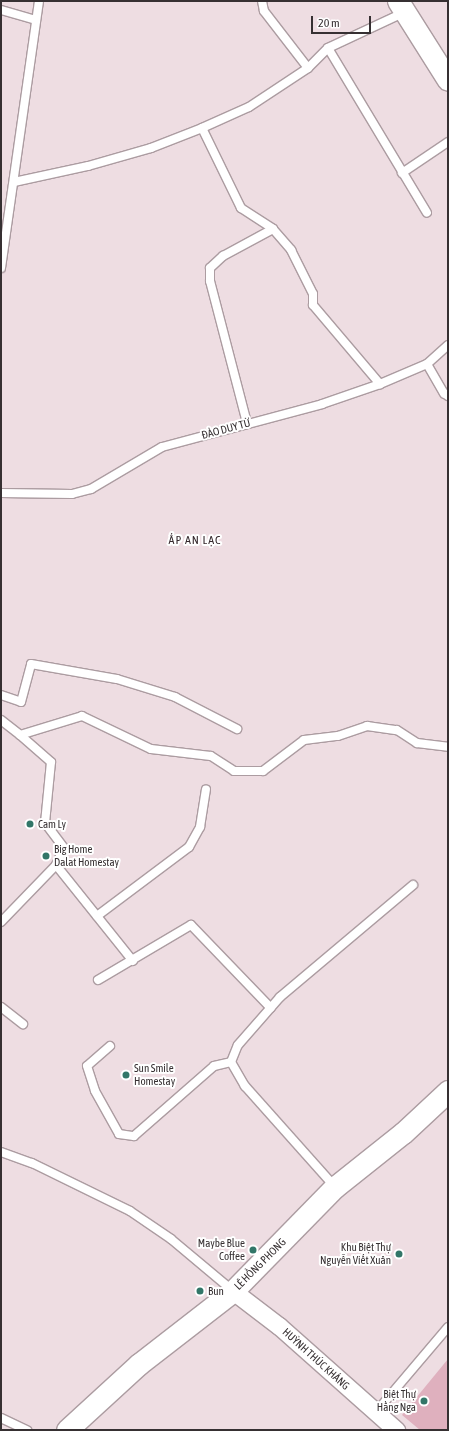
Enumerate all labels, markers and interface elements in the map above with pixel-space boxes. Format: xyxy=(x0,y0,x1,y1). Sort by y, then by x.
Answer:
scale bar xyxy=(313,8,373,34)
text: 20 m xyxy=(318,16,340,30)
street label: ĐÀO DUY TỪ xyxy=(200,416,252,442)
district label: ẤP AN LẠC xyxy=(169,534,221,548)
place label: Cam Ly xyxy=(38,817,66,831)
marker: Cam Ly xyxy=(25,819,35,829)
place label: Big Home Dalat Homestay xyxy=(54,843,119,869)
marker: Big Home Dalat Homestay xyxy=(41,851,51,861)
place label: Sun Smile Homestay xyxy=(134,1062,175,1088)
marker: Sun Smile Homestay xyxy=(121,1070,131,1080)
street label: LÊ HỒNG PHONG xyxy=(231,1235,289,1293)
place label: Maybe Blue Coffee xyxy=(198,1237,245,1263)
place label: Khu Biệt Thự Nguyễn Viết Xuân xyxy=(320,1241,391,1267)
marker: Maybe Blue Coffee xyxy=(248,1245,258,1255)
marker: Khu Biệt Thự Nguyễn Viết Xuân xyxy=(394,1249,404,1259)
place label: Bun xyxy=(208,1284,224,1298)
marker: Bun xyxy=(195,1286,205,1296)
street label: HUỲNH THÚC KHÁNG xyxy=(280,1325,352,1393)
place label: Biệt Thự Hằng Nga xyxy=(377,1388,416,1414)
marker: Biệt Thự Hằng Nga xyxy=(419,1396,429,1406)

